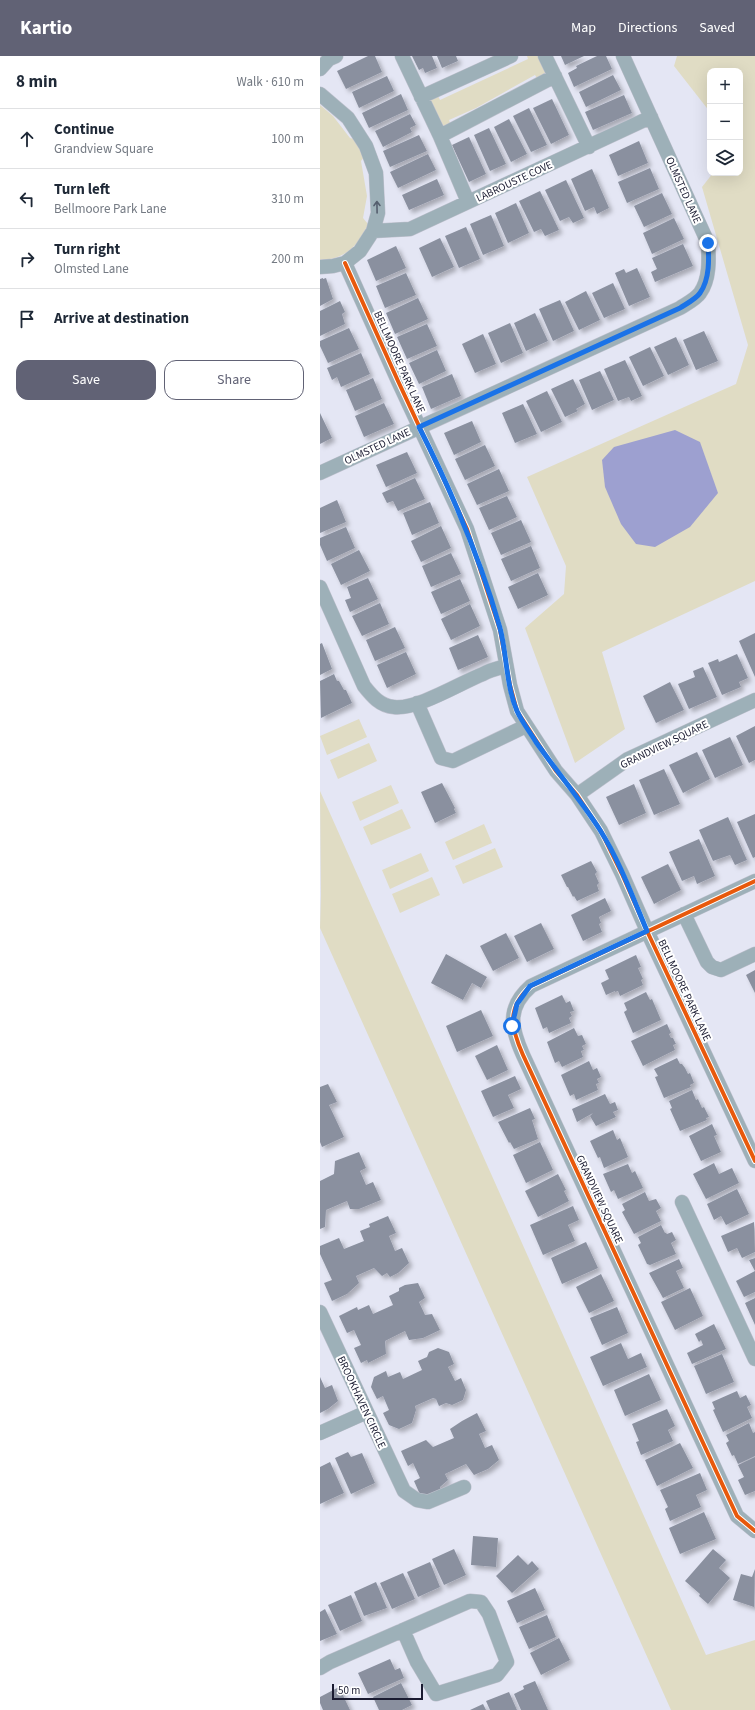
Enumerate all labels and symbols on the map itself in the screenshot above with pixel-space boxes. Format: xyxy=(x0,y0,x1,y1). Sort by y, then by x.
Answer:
street label: OLMSTED LANE xyxy=(662,155,705,226)
street label: LABROUSTE COVE xyxy=(474,157,555,206)
one-way arrow xyxy=(373,201,381,214)
route end xyxy=(699,234,717,252)
street label: BELLMOORE PARK LANE xyxy=(370,309,429,416)
street label: OLMSTED LANE xyxy=(342,425,413,468)
street label: GRANDVIEW SQUARE xyxy=(618,717,711,772)
street label: BELLMOORE PARK LANE xyxy=(654,937,715,1044)
route start xyxy=(503,1017,521,1035)
street label: GRANDVIEW SQUARE xyxy=(572,1153,627,1246)
street label: BROOKHAVEN CIRCLE xyxy=(334,1354,390,1451)
scale bar xyxy=(332,1682,423,1701)

